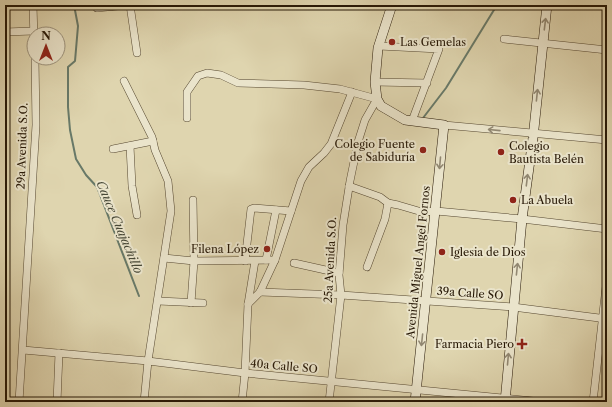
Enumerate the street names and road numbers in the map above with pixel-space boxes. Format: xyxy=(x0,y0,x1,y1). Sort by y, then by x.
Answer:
street label: 29a Avenida S.O. xyxy=(13,102,31,190)
street label: Avenida Miguel Angel Fornos xyxy=(403,185,433,340)
street label: 25a Avenida S.O. xyxy=(321,216,339,303)
street label: 39a Calle SO xyxy=(436,284,504,302)
street label: 40a Calle SO xyxy=(250,356,318,376)

